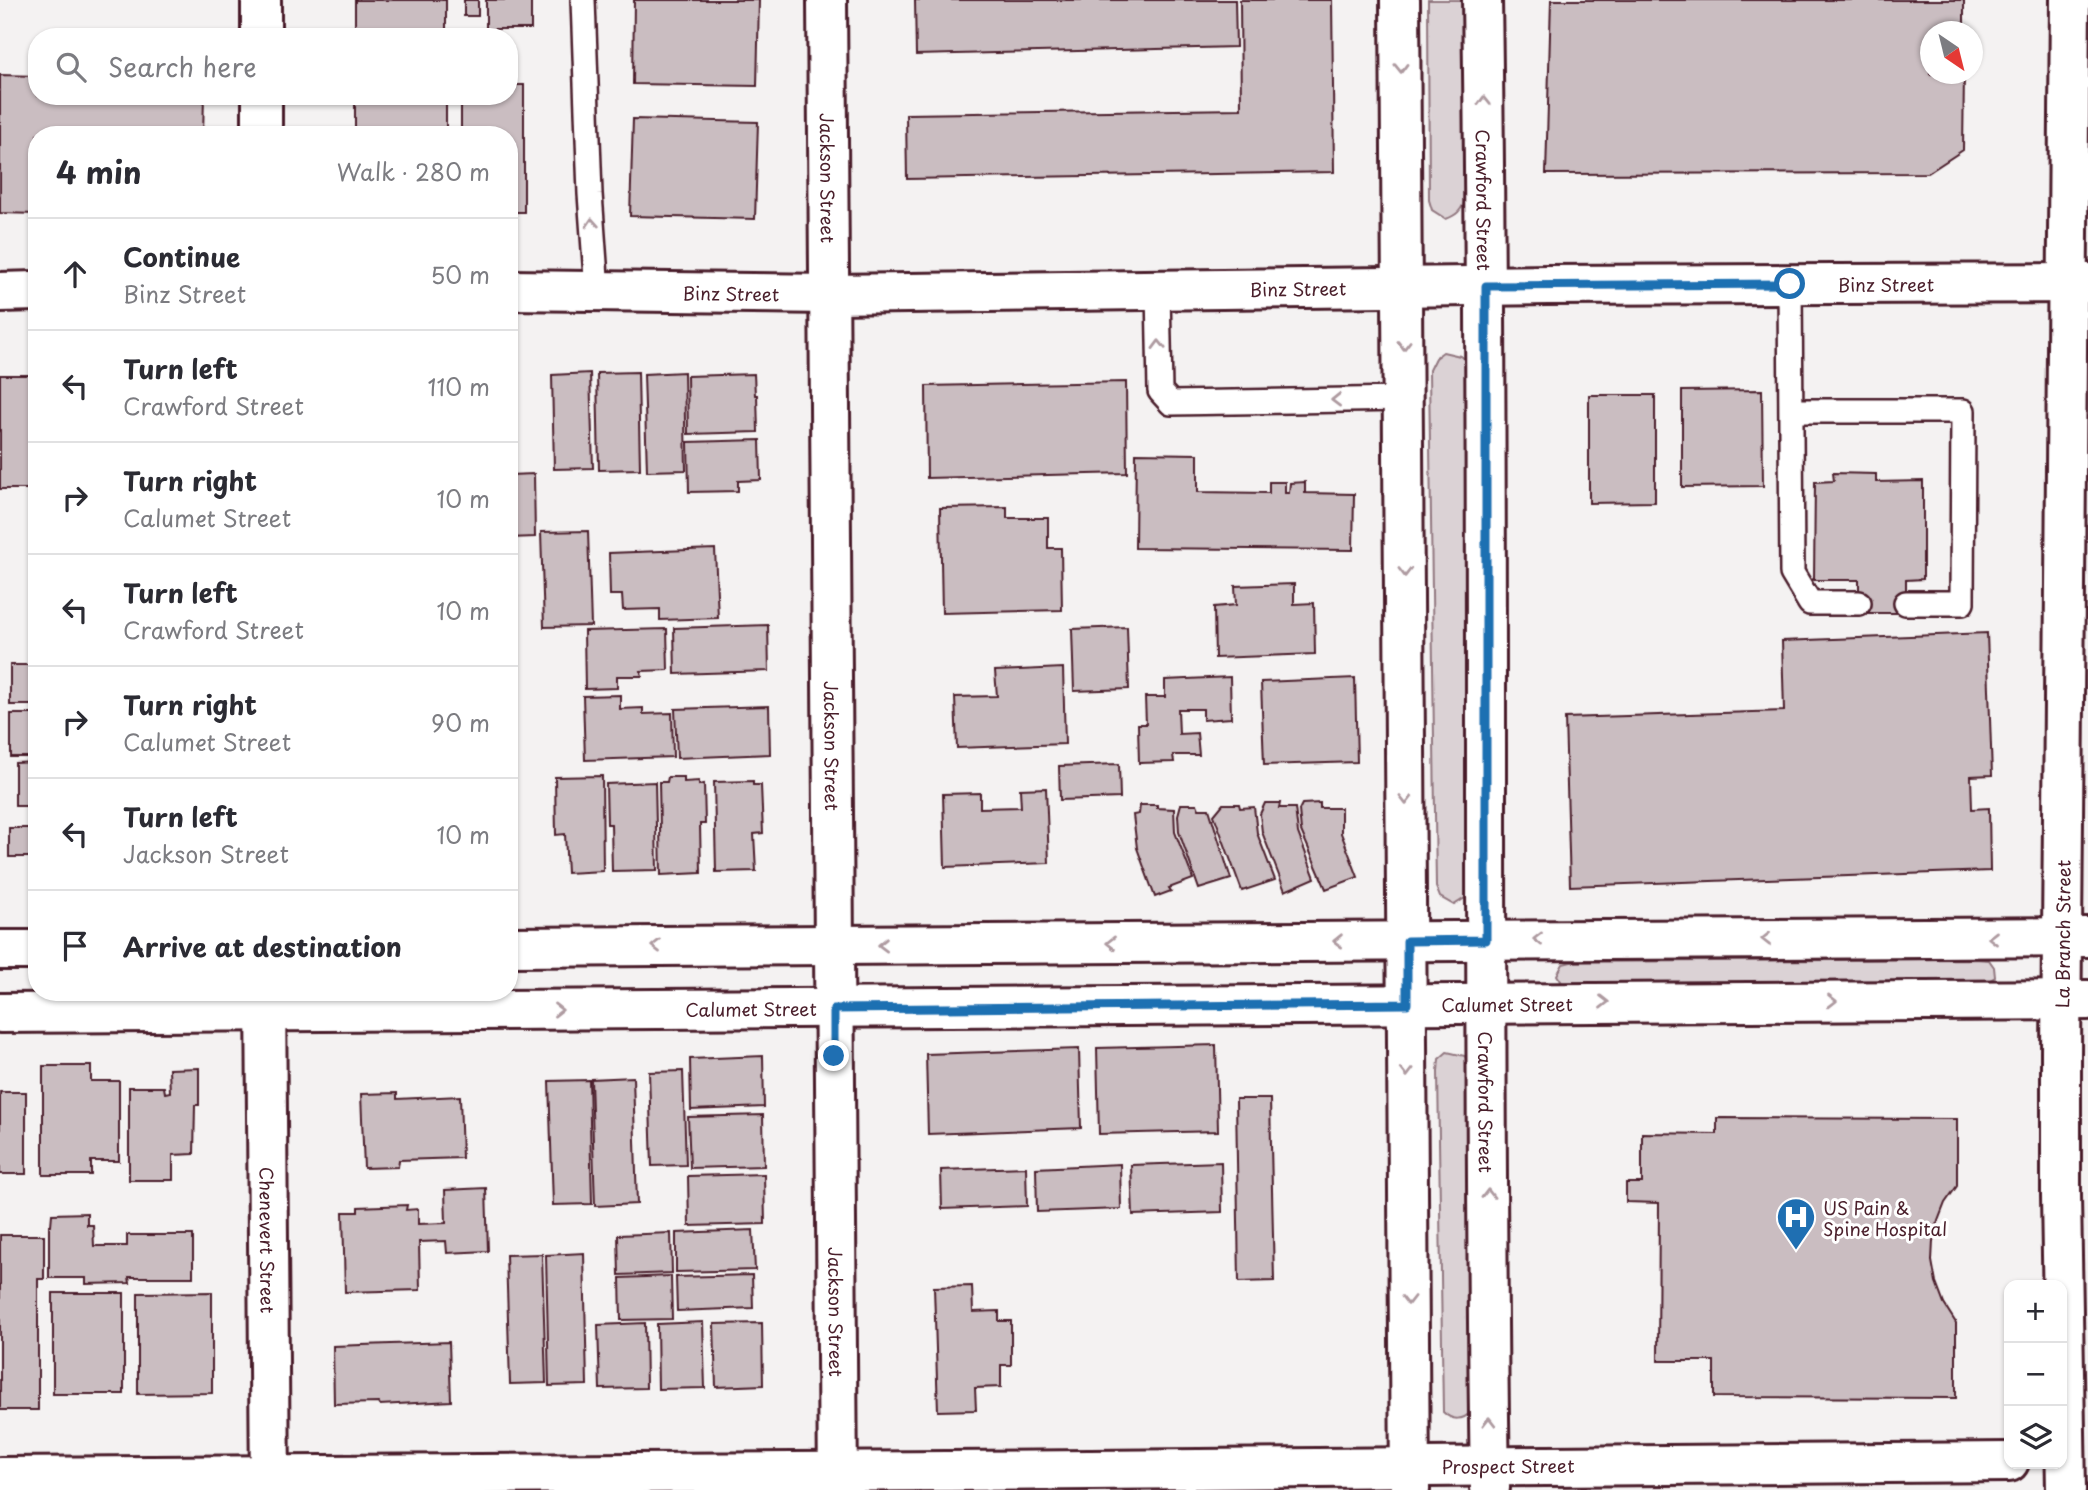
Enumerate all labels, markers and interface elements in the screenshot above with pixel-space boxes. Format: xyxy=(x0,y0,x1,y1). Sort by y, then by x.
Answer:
north arrow xyxy=(1920,21,1983,84)
search box xyxy=(28,28,518,105)
text: Search here xyxy=(108,47,257,86)
icon: search xyxy=(52,48,90,86)
one-way arrow xyxy=(1393,63,1409,74)
one-way arrow xyxy=(1476,95,1492,106)
street label: Jackson Street xyxy=(814,113,842,243)
street label: Crawford Street xyxy=(1470,129,1498,271)
text: 4 min xyxy=(56,149,142,194)
text: Walk · 280 m xyxy=(337,154,490,189)
one-way arrow xyxy=(585,218,600,229)
text: Continue xyxy=(123,237,240,276)
icon: ahead xyxy=(56,255,94,293)
text: 50 m xyxy=(430,257,490,292)
route start xyxy=(1774,268,1805,299)
street label: Binz Street xyxy=(1838,270,1934,297)
street label: Binz Street xyxy=(1249,274,1346,302)
text: Binz Street xyxy=(123,276,246,311)
street label: Binz Street xyxy=(683,279,779,307)
one-way arrow xyxy=(1151,339,1167,350)
one-way arrow xyxy=(1396,340,1412,350)
text: Turn left xyxy=(123,349,238,388)
icon: left xyxy=(56,367,94,405)
text: 110 m xyxy=(428,369,490,404)
text: Crawford Street xyxy=(123,388,304,423)
one-way arrow xyxy=(1330,393,1341,408)
text: Turn right xyxy=(123,461,257,500)
icon: right xyxy=(56,479,94,517)
text: 10 m xyxy=(436,481,490,516)
text: Calumet Street xyxy=(123,500,291,535)
one-way arrow xyxy=(1397,567,1413,578)
text: Turn left xyxy=(123,573,238,612)
icon: left xyxy=(56,591,94,629)
text: 10 m xyxy=(436,593,490,628)
text: Crawford Street xyxy=(123,612,304,647)
street label: Jackson Street xyxy=(819,681,846,811)
text: Turn right xyxy=(123,685,257,724)
icon: right xyxy=(56,703,94,741)
text: 90 m xyxy=(431,705,490,740)
text: Calumet Street xyxy=(123,724,291,759)
one-way arrow xyxy=(1398,795,1414,805)
text: Turn left xyxy=(123,797,238,836)
icon: left xyxy=(56,815,94,853)
text: 10 m xyxy=(436,817,490,852)
text: Jackson Street xyxy=(123,836,289,871)
street label: La Branch Street xyxy=(2048,860,2076,1008)
icon: arrive xyxy=(56,927,94,965)
text: Arrive at destination xyxy=(123,927,402,966)
one-way arrow xyxy=(1988,930,1998,946)
one-way arrow xyxy=(1533,931,1543,947)
one-way arrow xyxy=(1760,931,1771,947)
one-way arrow xyxy=(1333,933,1343,949)
one-way arrow xyxy=(1105,935,1116,951)
one-way arrow xyxy=(878,937,889,952)
one-way arrow xyxy=(650,938,661,954)
street label: Calumet Street xyxy=(1441,990,1573,1018)
one-way arrow xyxy=(1827,993,1838,1009)
street label: Calumet Street xyxy=(685,994,817,1022)
one-way arrow xyxy=(1600,994,1610,1010)
one-way arrow xyxy=(553,1002,564,1018)
street label: Crawford Street xyxy=(1473,1031,1500,1173)
route end xyxy=(818,1040,849,1071)
one-way arrow xyxy=(1399,1067,1415,1078)
street label: Chenevert Street xyxy=(254,1167,282,1313)
one-way arrow xyxy=(1480,1189,1496,1199)
place label: US Pain & Spine Hospital xyxy=(1823,1194,1947,1242)
hospital icon: US Pain & Spine Hospital xyxy=(1775,1196,1817,1251)
street label: Jackson Street xyxy=(823,1247,851,1377)
map controls xyxy=(2004,1280,2067,1469)
button: + xyxy=(2004,1280,2067,1343)
one-way arrow xyxy=(1400,1295,1416,1305)
button: − xyxy=(2004,1343,2067,1406)
button: layers xyxy=(2004,1406,2067,1469)
one-way arrow xyxy=(1481,1416,1497,1427)
street label: Prospect Street xyxy=(1441,1451,1575,1479)

